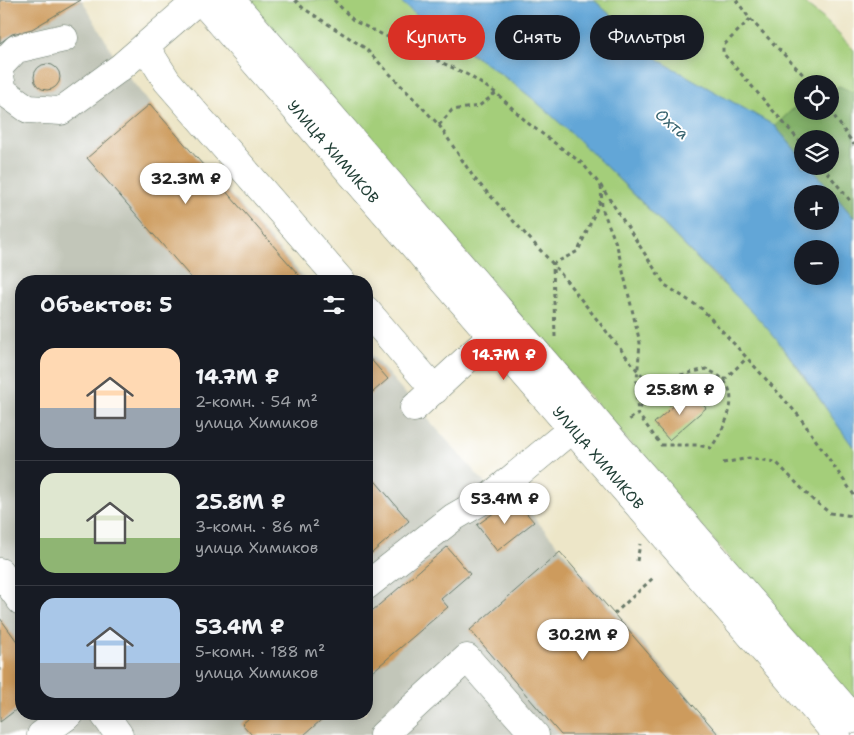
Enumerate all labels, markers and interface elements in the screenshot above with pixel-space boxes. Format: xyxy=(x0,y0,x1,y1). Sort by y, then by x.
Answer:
chip: Купить xyxy=(388,15,485,60)
chip: Снять xyxy=(495,15,580,60)
chip: Фильтры xyxy=(590,15,704,60)
map controls xyxy=(794,75,839,285)
button: locate xyxy=(794,75,839,120)
street label: УЛИЦА ХИМИКОВ xyxy=(283,96,383,208)
water label: Охта xyxy=(651,104,693,144)
button: layers xyxy=(794,130,839,175)
pin: 32.3M ₽ xyxy=(140,162,232,205)
text: 32.3M ₽ xyxy=(151,168,221,189)
button: + xyxy=(794,185,839,230)
button: − xyxy=(794,240,839,285)
text: Объектов: 5 xyxy=(40,291,172,319)
icon: filters xyxy=(320,291,348,319)
pin: 14.7M ₽ xyxy=(458,338,550,381)
text: 14.7M ₽ xyxy=(472,344,536,365)
text: 14.7M ₽ xyxy=(195,363,280,391)
icon: home xyxy=(80,368,140,428)
pin: 25.8M ₽ xyxy=(634,374,726,416)
text: 25.8M ₽ xyxy=(645,379,715,400)
text: 2-комн. · 54 m² xyxy=(195,391,318,412)
street label: УЛИЦА ХИМИКОВ xyxy=(548,402,648,514)
text: улица Химиков xyxy=(195,412,318,433)
pin: 53.4M ₽ xyxy=(459,482,551,525)
text: 25.8M ₽ xyxy=(195,488,286,516)
text: 53.4M ₽ xyxy=(471,488,539,509)
icon: home xyxy=(80,493,140,553)
text: 3-комн. · 86 m² xyxy=(195,516,320,537)
text: улица Химиков xyxy=(195,537,318,558)
text: 53.4M ₽ xyxy=(195,613,285,641)
icon: home xyxy=(80,618,140,678)
pin: 30.2M ₽ xyxy=(537,618,629,661)
text: 30.2M ₽ xyxy=(548,624,618,645)
text: 5-комн. · 188 m² xyxy=(195,641,325,662)
text: улица Химиков xyxy=(195,662,318,683)

